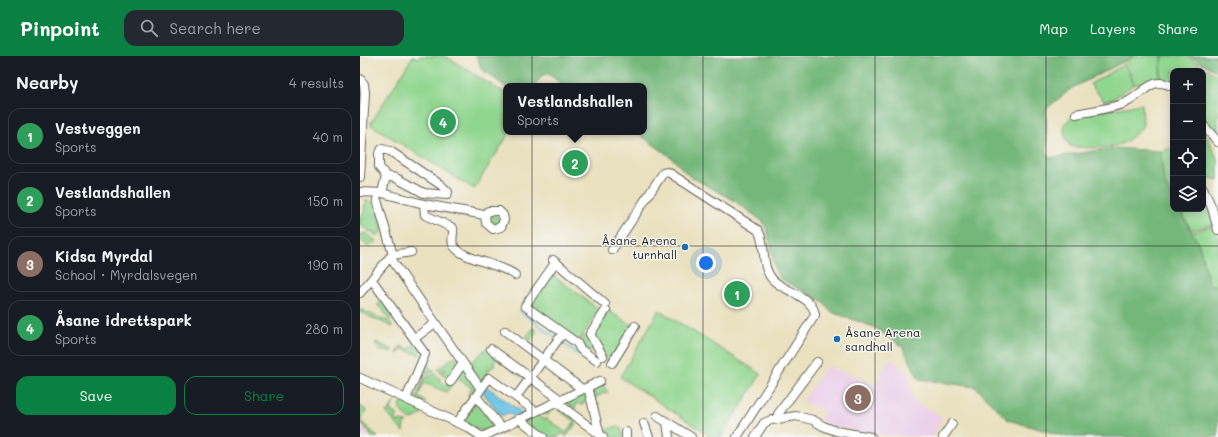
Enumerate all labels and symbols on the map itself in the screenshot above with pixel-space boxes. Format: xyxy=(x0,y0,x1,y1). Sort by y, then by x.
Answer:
pin: 4 xyxy=(430,107,456,137)
pin: 2 xyxy=(562,148,588,178)
place label: Åsane Arena turnhall xyxy=(602,232,677,262)
marker: Åsane Arena turnhall xyxy=(680,242,690,252)
your location xyxy=(696,253,716,273)
pin: 1 xyxy=(724,279,750,309)
place label: Åsane Arena sandhall xyxy=(845,324,920,354)
marker: Åsane Arena sandhall xyxy=(832,334,842,344)
pin: 3 xyxy=(845,383,871,413)

